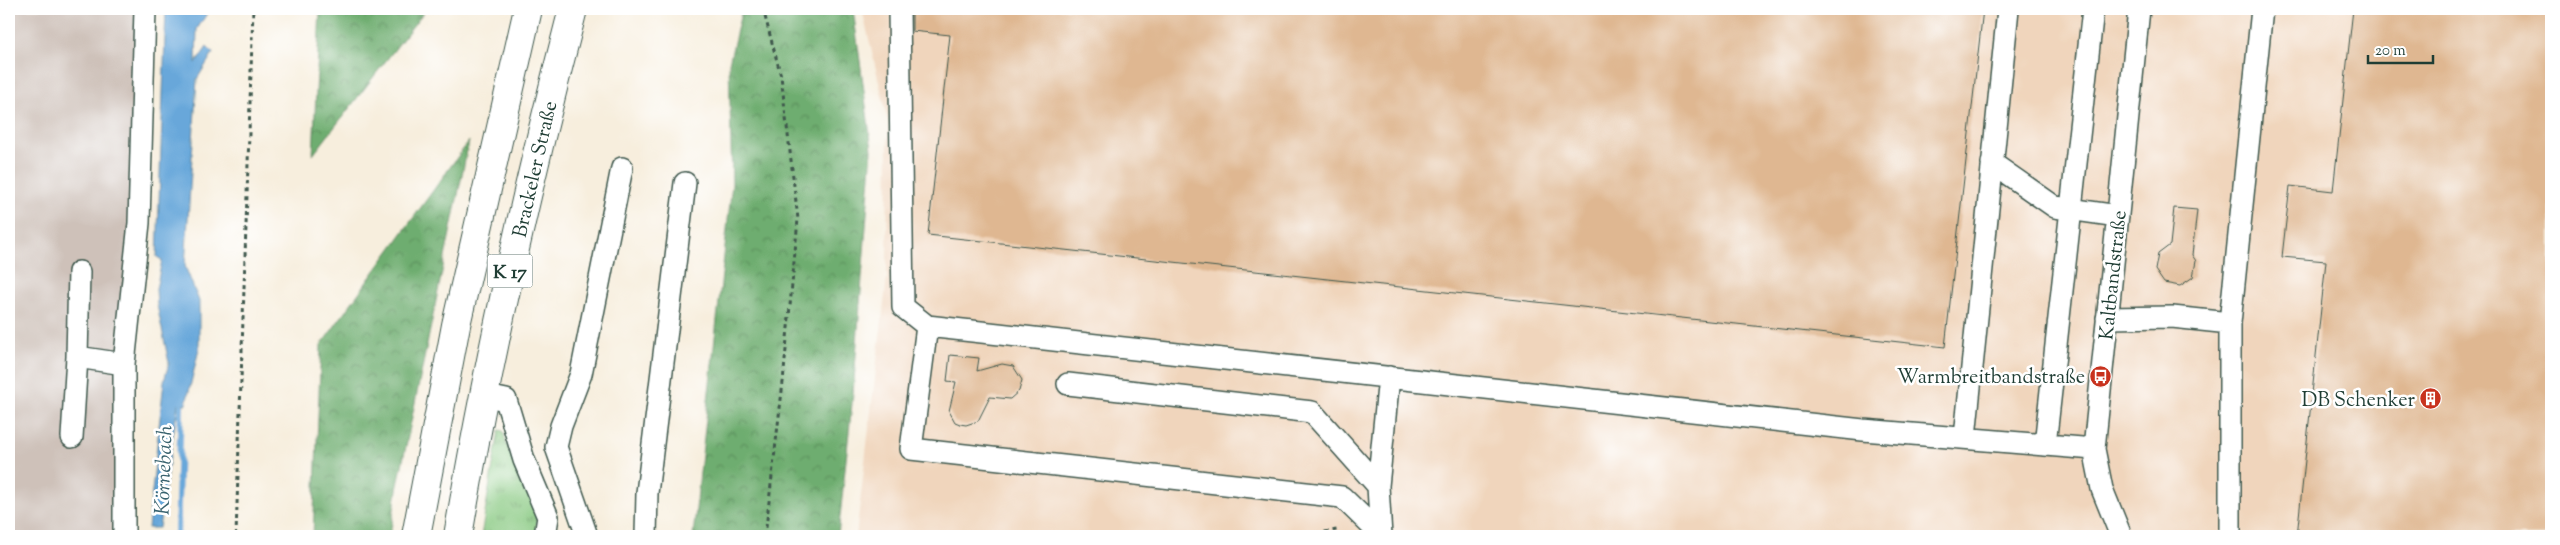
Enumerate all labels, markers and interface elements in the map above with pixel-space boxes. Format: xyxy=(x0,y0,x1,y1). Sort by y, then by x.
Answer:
scale bar xyxy=(2368,32,2432,64)
text: 20 m xyxy=(2375,41,2406,62)
street label: Brackeler Straße xyxy=(507,98,566,241)
street label: Kaltbandstraße xyxy=(2093,209,2136,341)
road number: K 17 xyxy=(488,255,532,288)
place label: Warmbreitbandstraße xyxy=(1897,364,2085,393)
bus stop icon: Warmbreitbandstraße xyxy=(2089,364,2113,388)
place label: DB Schenker xyxy=(2301,387,2415,416)
building icon: DB Schenker xyxy=(2419,387,2443,411)
water label: Körnebach xyxy=(148,425,182,516)

